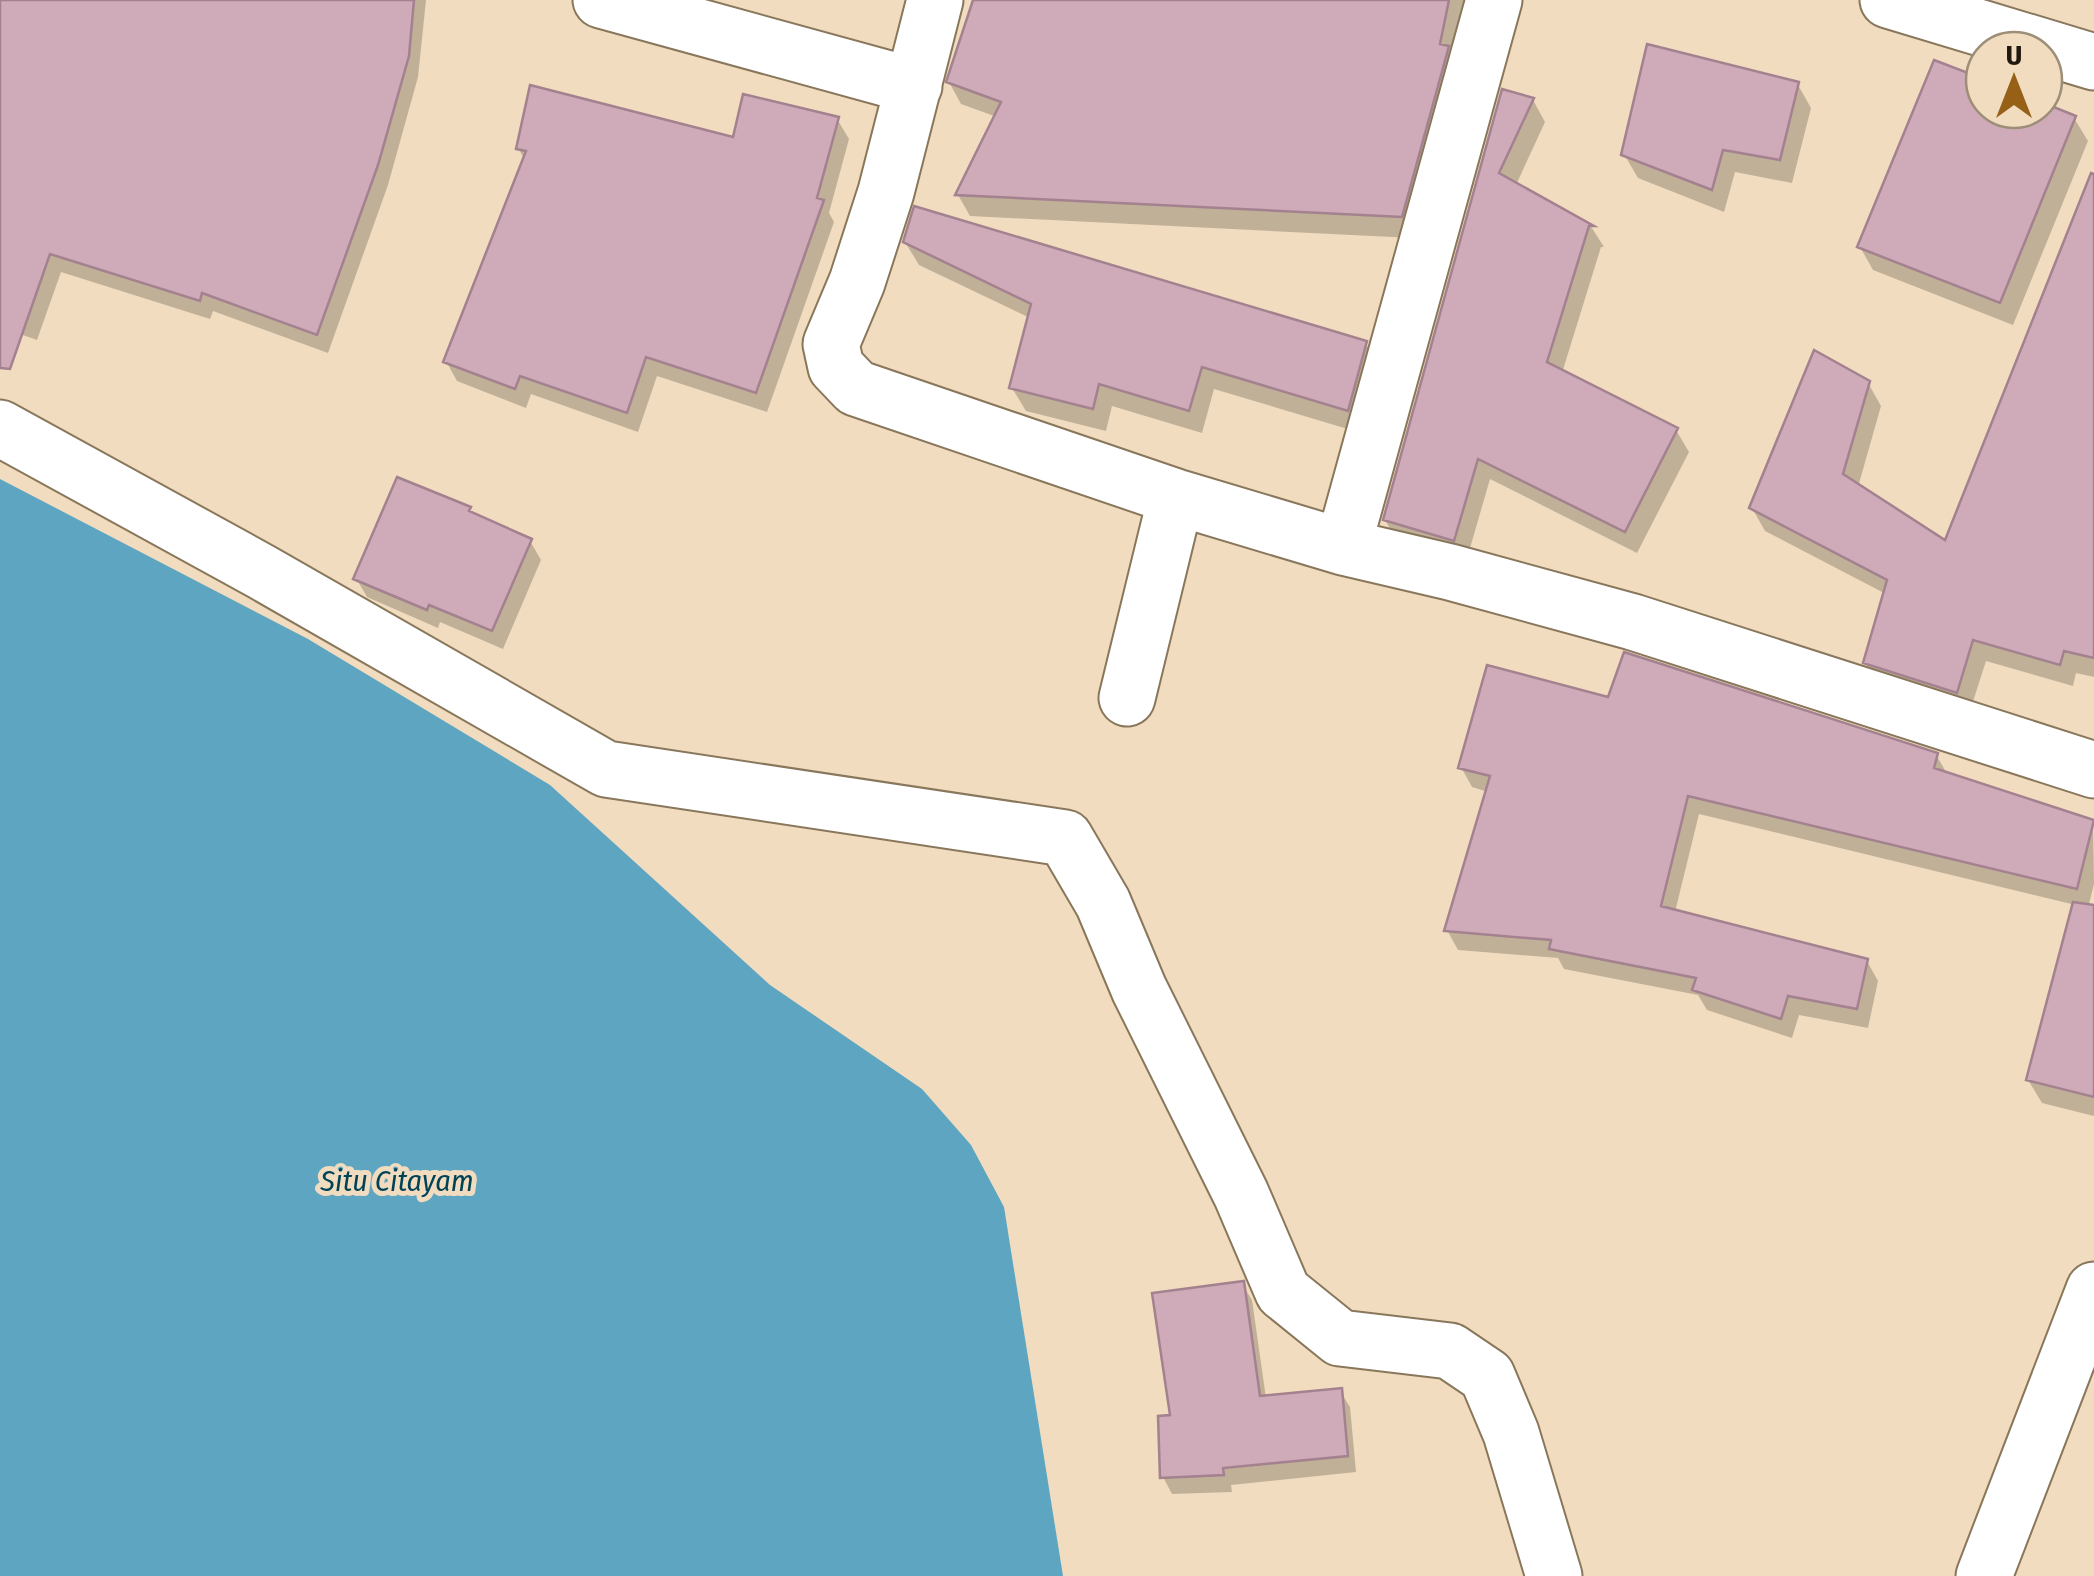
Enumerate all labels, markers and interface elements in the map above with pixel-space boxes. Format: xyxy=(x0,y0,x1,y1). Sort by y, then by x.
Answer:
north arrow xyxy=(1964,30,2064,130)
text: U xyxy=(2006,39,2022,72)
water label: Situ Citayam xyxy=(319,1163,474,1199)

